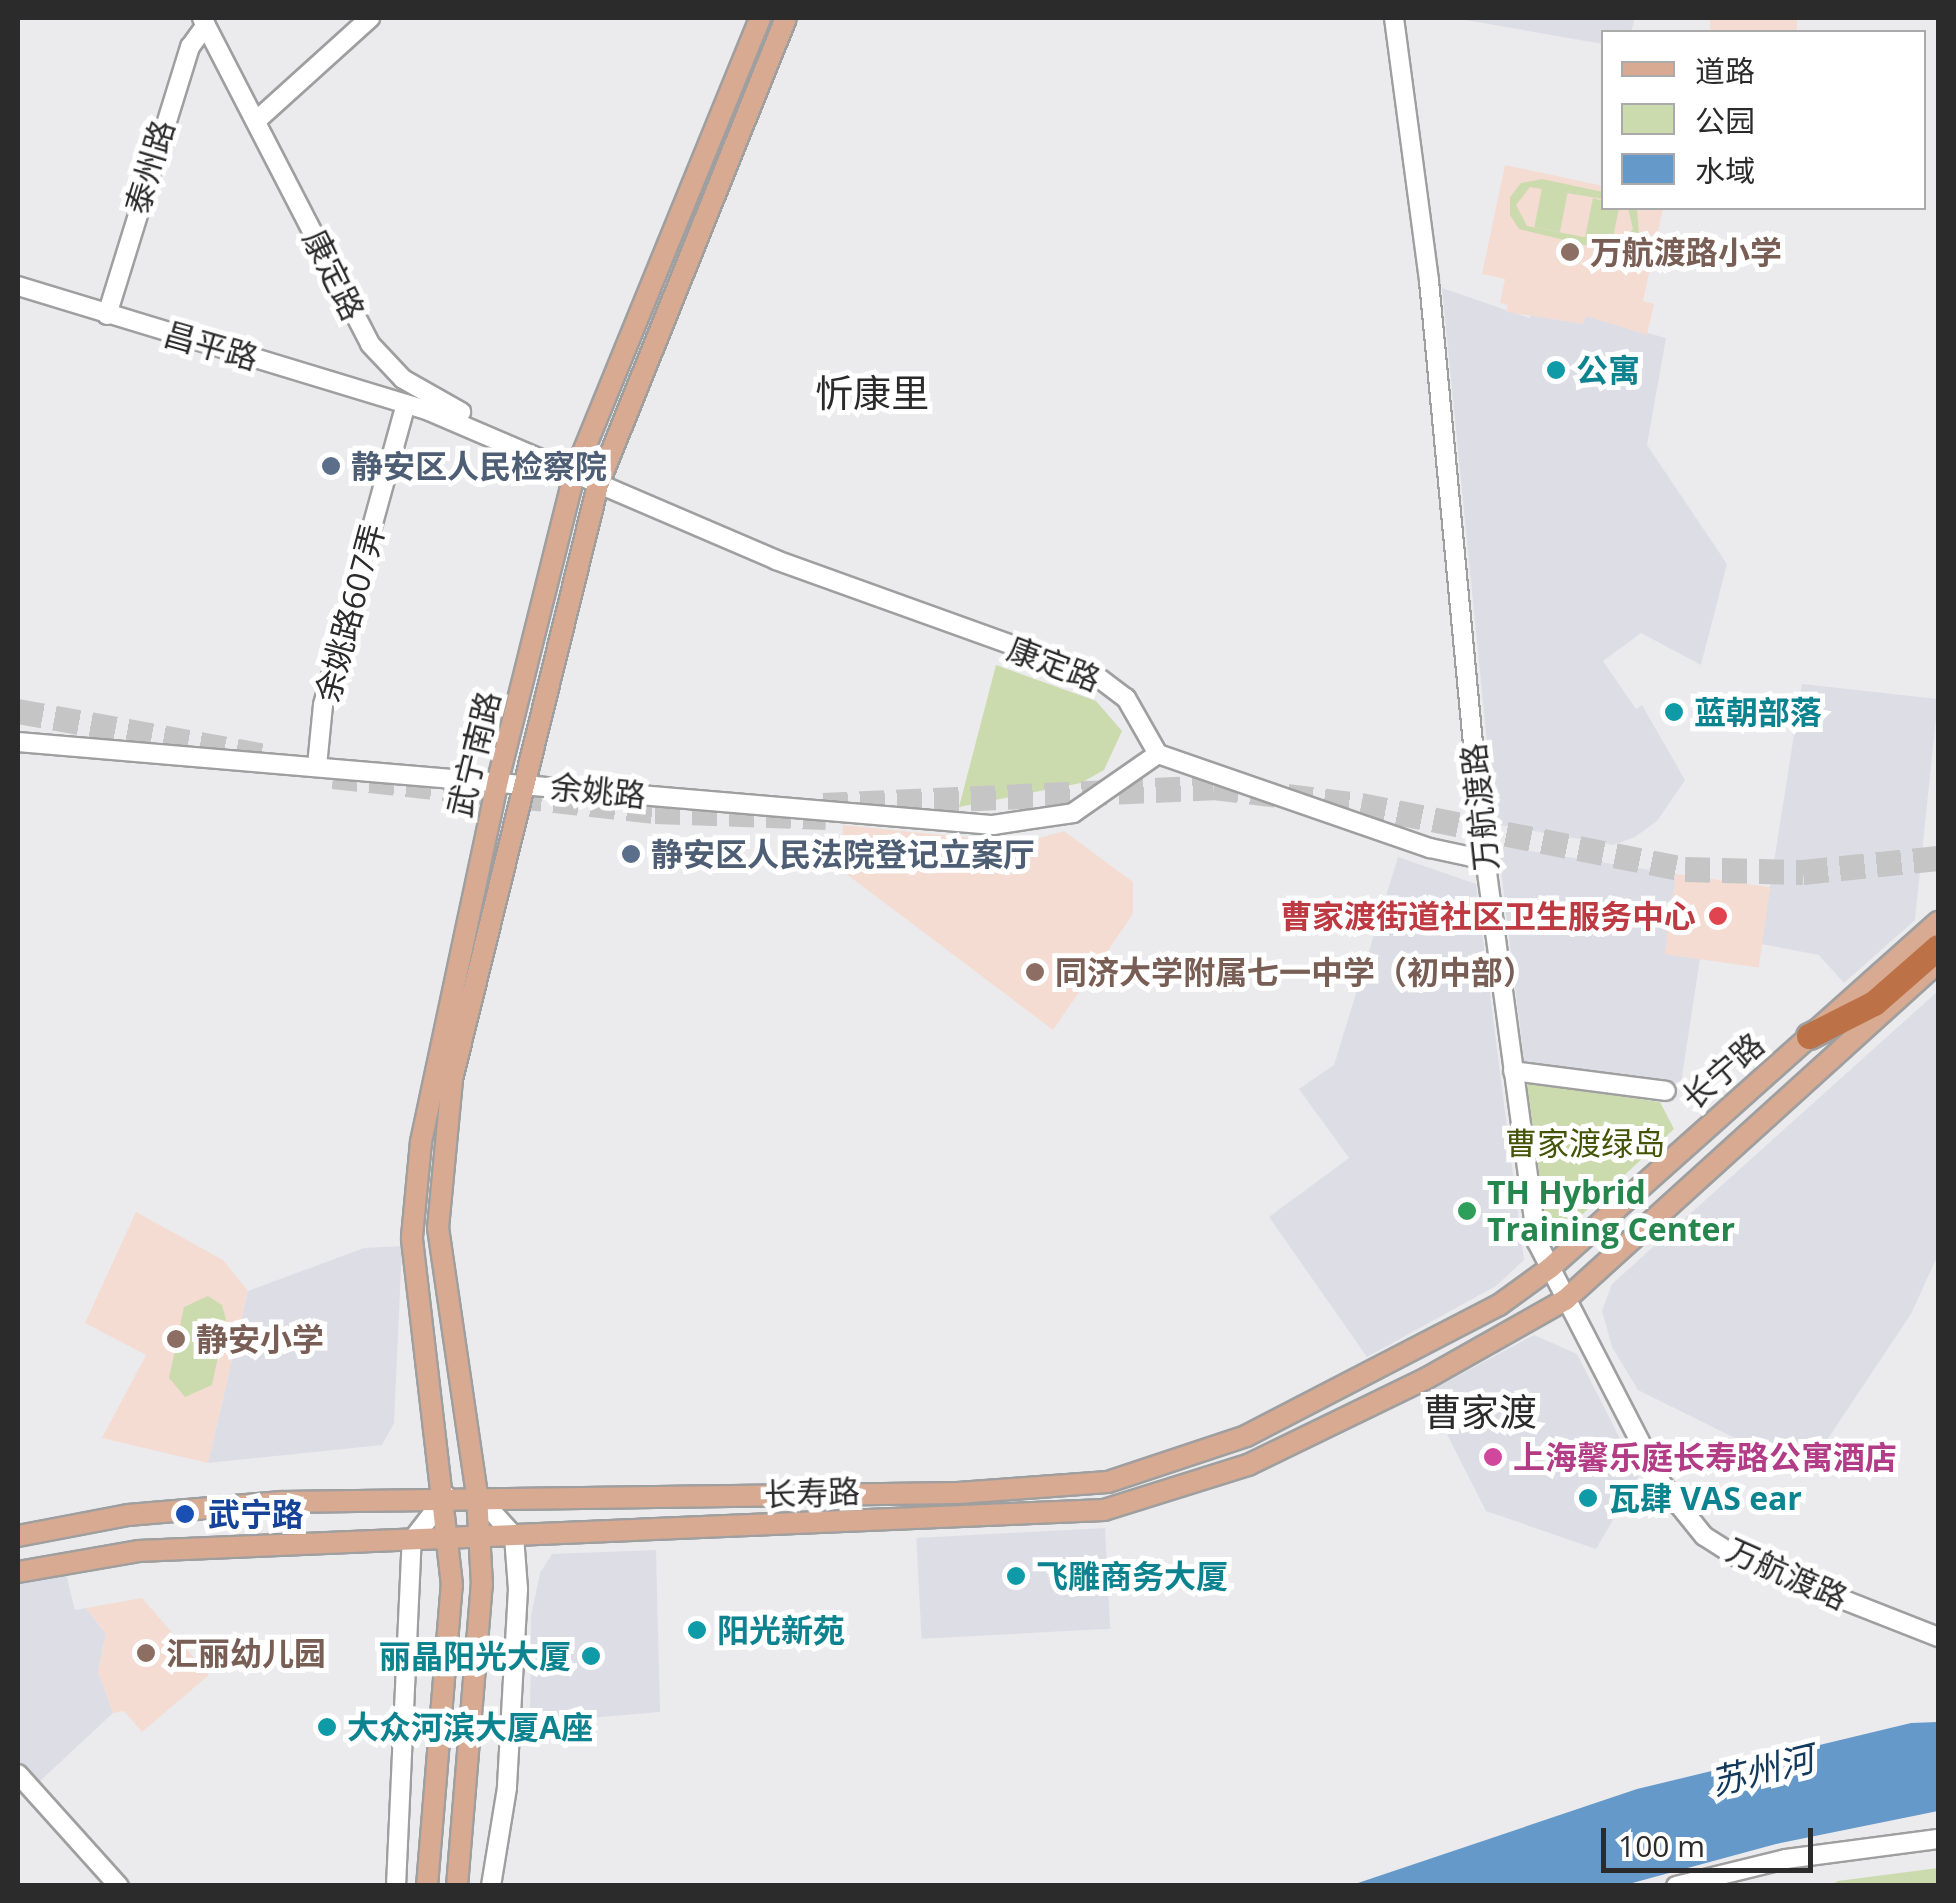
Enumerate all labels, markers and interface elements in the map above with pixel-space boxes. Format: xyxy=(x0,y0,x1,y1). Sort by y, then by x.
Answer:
legend xyxy=(1601,30,1926,210)
text: 道路 xyxy=(1695,50,1755,91)
text: 公园 xyxy=(1695,100,1755,141)
street label: 泰州路 xyxy=(118,115,182,219)
text: 水域 xyxy=(1695,150,1755,191)
street label: 康定路 xyxy=(296,223,372,327)
place label: 万航渡路小学 xyxy=(1590,233,1782,271)
marker: 万航渡路小学 xyxy=(1559,241,1581,263)
street label: 昌平路 xyxy=(160,314,262,378)
place label: 公寓 xyxy=(1576,351,1640,389)
marker: 公寓 xyxy=(1545,359,1567,381)
district label: 忻康里 xyxy=(815,370,929,416)
place label: 静安区人民检察院 xyxy=(351,447,607,485)
marker: 静安区人民检察院 xyxy=(320,455,342,477)
street label: 余姚路607弄 xyxy=(308,520,392,706)
street label: 康定路 xyxy=(1002,629,1106,699)
street label: 武宁南路 xyxy=(440,687,508,821)
place label: 蓝朝部落 xyxy=(1694,693,1822,731)
marker: 蓝朝部落 xyxy=(1663,701,1685,723)
street label: 万航渡路 xyxy=(1454,741,1506,873)
street label: 余姚路 xyxy=(548,767,648,815)
place label: 静安区人民法院登记立案厅 xyxy=(651,835,1035,873)
marker: 静安区人民法院登记立案厅 xyxy=(620,843,642,865)
place label: 曹家渡街道社区卫生服务中心 xyxy=(1280,897,1696,935)
marker: 曹家渡街道社区卫生服务中心 xyxy=(1705,903,1731,929)
place label: 同济大学附属七一中学（初中部） xyxy=(1055,953,1535,991)
marker: 同济大学附属七一中学（初中部） xyxy=(1024,961,1046,983)
street label: 长宁路 xyxy=(1674,1025,1772,1117)
park label: 曹家渡绿岛 xyxy=(1505,1124,1665,1162)
place label: TH Hybrid Training Center xyxy=(1487,1174,1735,1249)
marker: TH Hybrid Training Center xyxy=(1456,1200,1478,1222)
place label: 静安小学 xyxy=(196,1320,324,1358)
marker: 静安小学 xyxy=(165,1328,187,1350)
district label: 曹家渡 xyxy=(1423,1389,1537,1435)
place label: 上海馨乐庭长寿路公寓酒店 xyxy=(1513,1438,1897,1476)
marker: 上海馨乐庭长寿路公寓酒店 xyxy=(1482,1446,1504,1468)
street label: 长寿路 xyxy=(763,1472,861,1514)
place label: 瓦肆 VAS ear xyxy=(1608,1479,1802,1517)
marker: 瓦肆 VAS ear xyxy=(1577,1487,1599,1509)
place label: 武宁路 xyxy=(208,1495,304,1533)
marker: 武宁路 xyxy=(172,1501,198,1527)
street label: 万航渡路 xyxy=(1721,1530,1853,1618)
place label: 飞雕商务大厦 xyxy=(1036,1557,1228,1595)
marker: 飞雕商务大厦 xyxy=(1005,1565,1027,1587)
place label: 阳光新苑 xyxy=(717,1611,845,1649)
marker: 阳光新苑 xyxy=(686,1619,708,1641)
place label: 汇丽幼儿园 xyxy=(166,1634,326,1672)
place label: 丽晶阳光大厦 xyxy=(379,1637,571,1675)
marker: 汇丽幼儿园 xyxy=(135,1642,157,1664)
marker: 丽晶阳光大厦 xyxy=(580,1645,602,1667)
place label: 大众河滨大厦A座 xyxy=(347,1708,593,1746)
marker: 大众河滨大厦A座 xyxy=(316,1716,338,1738)
water label: 苏州河 xyxy=(1706,1737,1818,1803)
scale bar xyxy=(1606,1808,1818,1870)
text: 100 m xyxy=(1618,1825,1705,1866)

